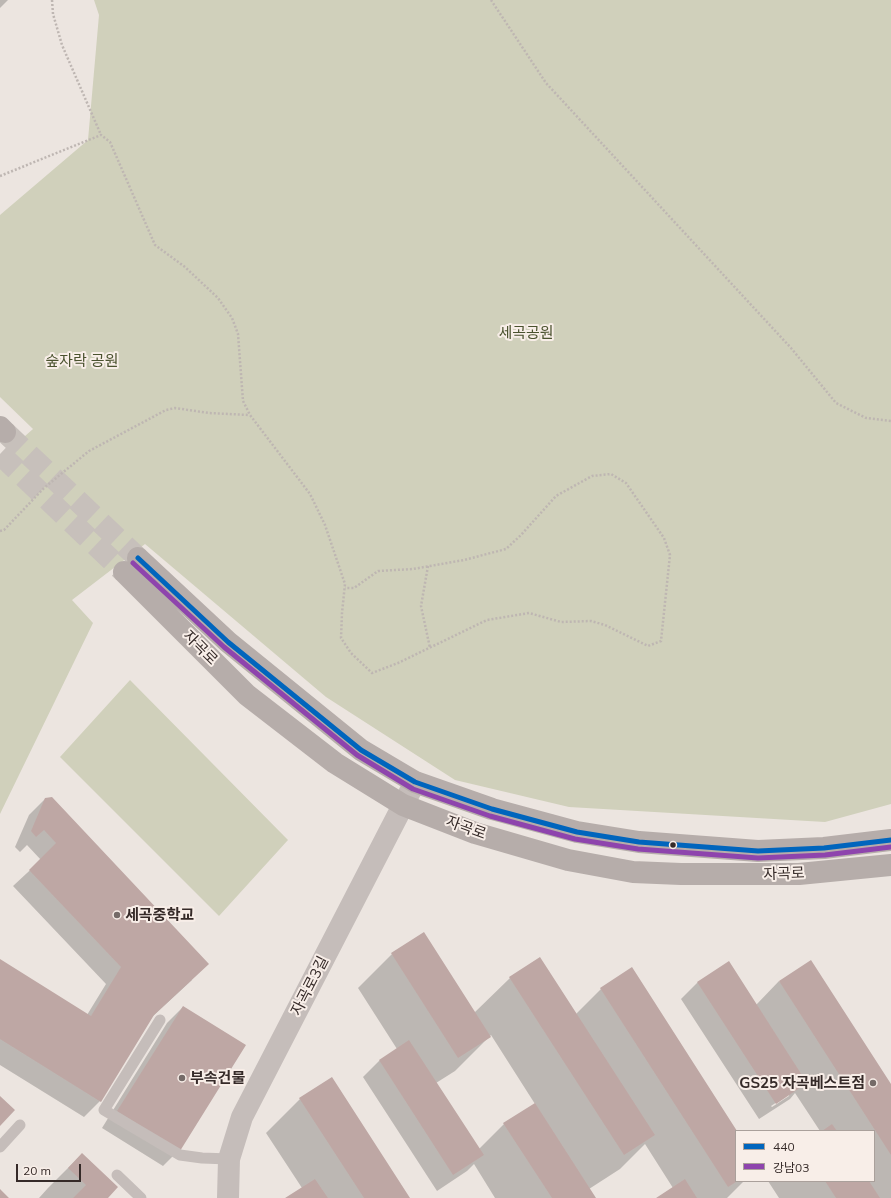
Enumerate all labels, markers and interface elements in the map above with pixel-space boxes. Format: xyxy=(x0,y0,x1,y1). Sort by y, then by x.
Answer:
park label: 세곡공원 xyxy=(498,324,554,342)
park label: 숲자락 공원 xyxy=(46,352,118,370)
street label: 자곡로 xyxy=(179,627,221,669)
street label: 자곡로 xyxy=(443,812,489,844)
unlabelled marker xyxy=(668,840,678,850)
street label: 자곡로 xyxy=(763,864,805,884)
place label: 세곡중학교 xyxy=(125,906,194,924)
marker: 세곡중학교 xyxy=(112,910,122,920)
street label: 자곡로3길 xyxy=(287,953,333,1019)
place label: 부속건물 xyxy=(190,1069,245,1087)
marker: 부속건물 xyxy=(177,1073,187,1083)
place label: GS25 자곡베스트점 xyxy=(739,1074,865,1092)
marker: GS25 자곡베스트점 xyxy=(868,1078,878,1088)
legend xyxy=(735,1130,875,1182)
text: 440 xyxy=(773,1139,795,1154)
scale bar xyxy=(18,1156,83,1182)
text: 강남03 xyxy=(773,1160,809,1175)
text: 20 m xyxy=(23,1163,51,1178)

